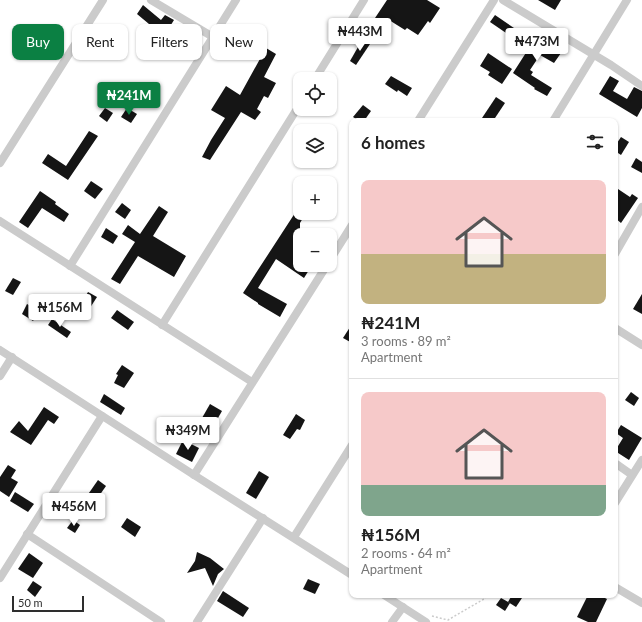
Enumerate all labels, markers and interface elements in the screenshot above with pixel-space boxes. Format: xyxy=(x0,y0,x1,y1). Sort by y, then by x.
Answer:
pin: ₦443M xyxy=(332,18,388,52)
text: ₦443M xyxy=(337,23,383,39)
chip: Buy xyxy=(12,24,64,60)
chip: Rent xyxy=(72,24,128,60)
chip: Filters xyxy=(136,24,202,60)
chip: New xyxy=(210,24,267,60)
pin: ₦473M xyxy=(509,28,565,62)
text: ₦473M xyxy=(514,33,560,49)
map controls xyxy=(293,72,337,272)
button: locate xyxy=(293,72,337,116)
pin: ₦241M xyxy=(101,82,157,116)
text: ₦241M xyxy=(106,87,152,103)
button: layers xyxy=(293,124,337,168)
icon: filters xyxy=(584,131,606,153)
text: 6 homes xyxy=(361,132,425,153)
button: + xyxy=(293,176,337,220)
icon: home xyxy=(448,206,520,278)
button: − xyxy=(293,228,337,272)
pin: ₦156M xyxy=(32,294,88,328)
text: ₦156M xyxy=(37,299,83,315)
text: ₦241M xyxy=(361,312,420,333)
text: 3 rooms · 89 m² xyxy=(361,333,451,349)
text: Apartment xyxy=(361,349,422,365)
pin: ₦349M xyxy=(160,417,216,451)
icon: home xyxy=(448,418,520,490)
text: ₦349M xyxy=(165,422,211,438)
pin: ₦456M xyxy=(46,493,102,527)
text: ₦456M xyxy=(51,498,97,514)
text: ₦156M xyxy=(361,524,420,545)
text: 2 rooms · 64 m² xyxy=(361,545,451,561)
text: Apartment xyxy=(361,561,422,577)
scale bar xyxy=(12,594,84,613)
text: 50 m xyxy=(18,596,43,609)

